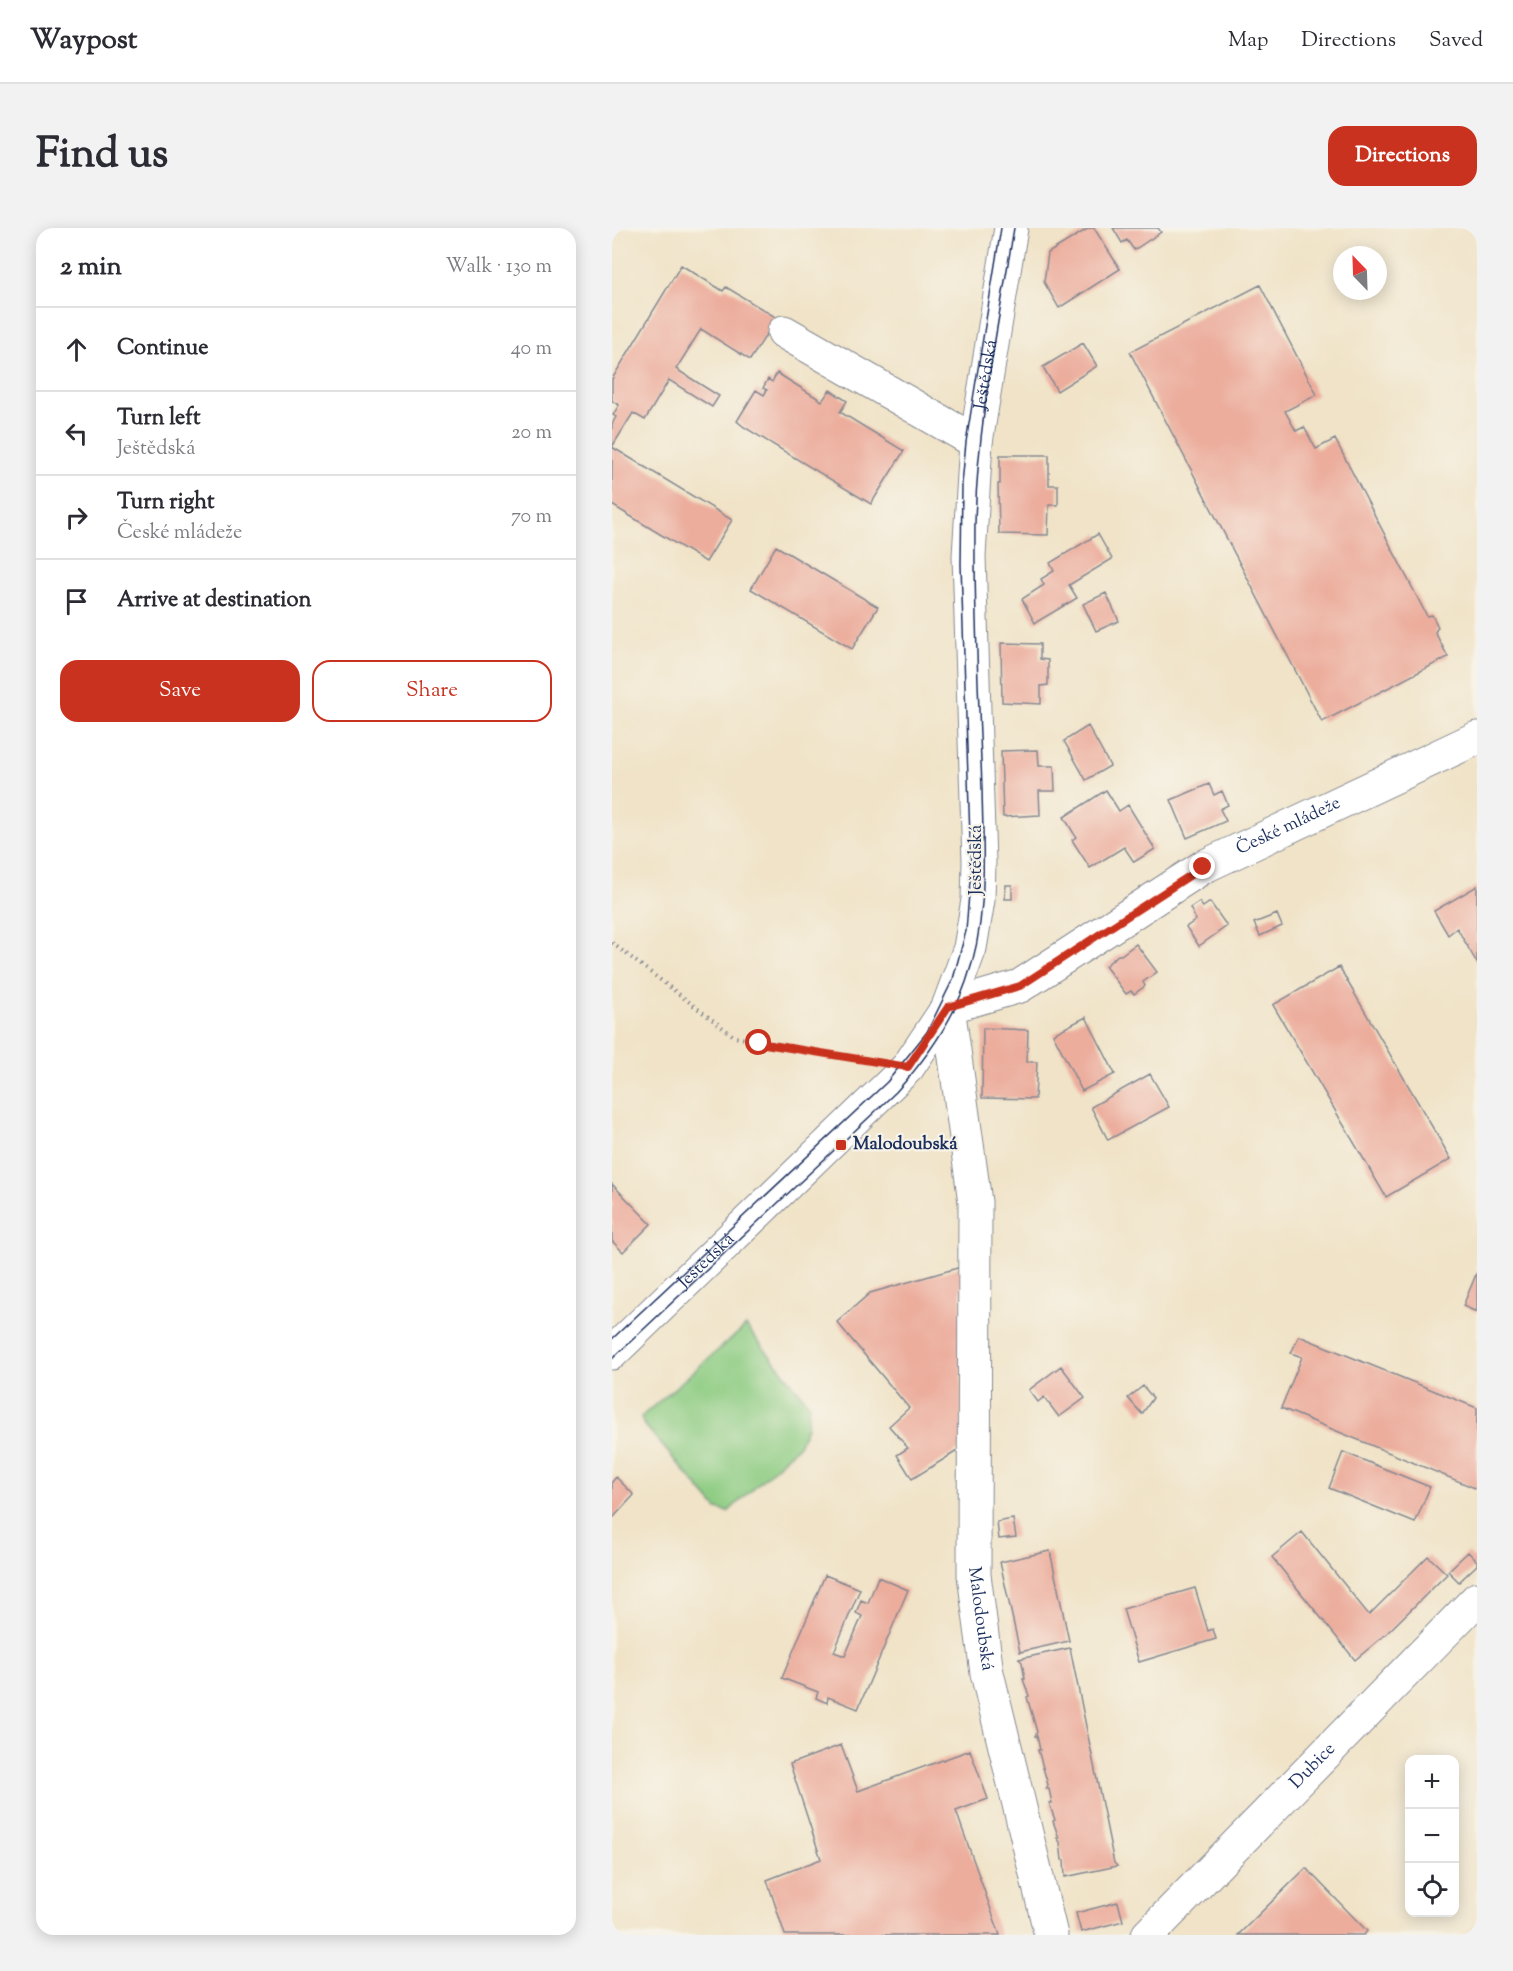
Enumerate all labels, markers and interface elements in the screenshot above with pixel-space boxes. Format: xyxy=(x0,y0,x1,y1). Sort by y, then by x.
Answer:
text: Waypost xyxy=(30,21,137,61)
text: Map xyxy=(1228,26,1268,56)
text: Directions xyxy=(1301,26,1396,56)
text: Saved xyxy=(1429,26,1483,56)
text: Find us xyxy=(36,126,168,186)
button: Directions xyxy=(1328,126,1477,186)
north arrow xyxy=(1333,246,1387,300)
text: 2 min xyxy=(60,249,122,286)
text: Walk · 130 m xyxy=(445,253,552,282)
icon: ahead xyxy=(60,333,93,366)
text: Continue xyxy=(117,333,208,365)
text: 40 m xyxy=(511,335,552,364)
street label: Ještědská xyxy=(968,338,1006,413)
text: Turn left xyxy=(117,403,200,435)
icon: left xyxy=(60,417,93,450)
text: 20 m xyxy=(511,419,552,448)
text: Ještědská xyxy=(117,435,195,464)
text: Turn right xyxy=(117,487,214,519)
icon: right xyxy=(60,501,93,534)
text: 70 m xyxy=(511,503,552,532)
text: České mládeže xyxy=(117,519,242,548)
icon: arrive xyxy=(60,585,93,618)
text: Arrive at destination xyxy=(117,585,312,617)
button: Save xyxy=(60,660,300,722)
button: Share xyxy=(312,660,552,722)
street label: České mládeže xyxy=(1232,791,1345,862)
street label: Ještědská xyxy=(964,825,990,896)
route end xyxy=(1189,853,1215,879)
route start xyxy=(745,1029,771,1055)
place label: Malodoubská xyxy=(853,1132,958,1158)
marker: Malodoubská xyxy=(834,1138,848,1152)
street label: Ještědská xyxy=(672,1227,741,1296)
street label: Malodoubská xyxy=(960,1565,1000,1672)
street label: Dubice xyxy=(1284,1737,1342,1795)
map controls xyxy=(1405,1755,1459,1917)
button: + xyxy=(1405,1755,1459,1809)
button: − xyxy=(1405,1809,1459,1863)
button: locate xyxy=(1405,1863,1459,1917)

